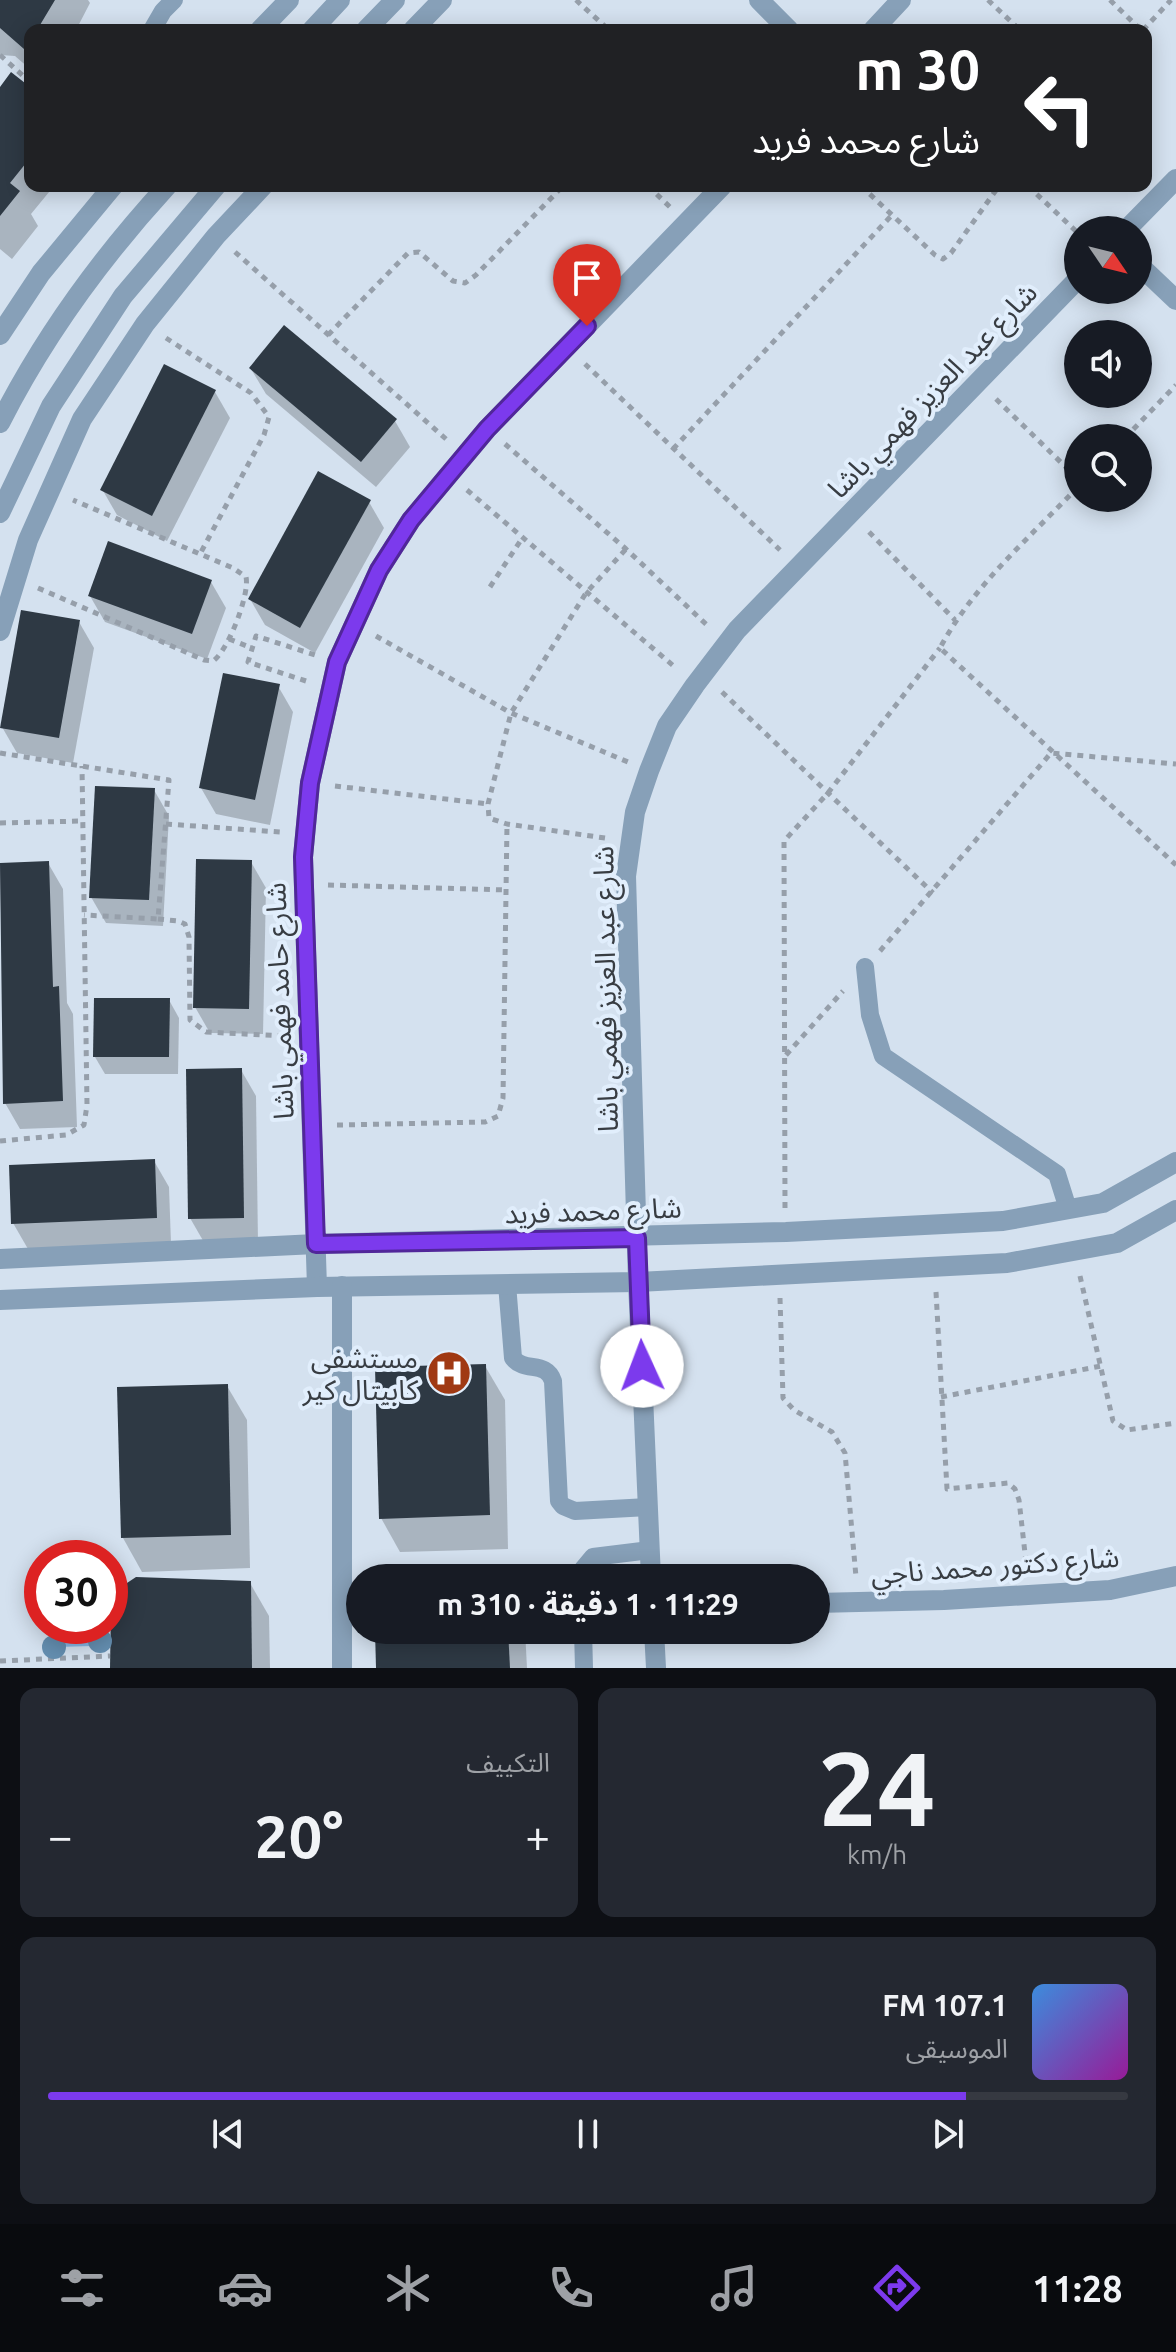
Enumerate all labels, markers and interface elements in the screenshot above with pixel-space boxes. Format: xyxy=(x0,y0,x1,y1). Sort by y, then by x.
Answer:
text: 30 m xyxy=(855,38,980,101)
icon: left xyxy=(1008,56,1112,160)
text: شارع محمد فريد xyxy=(752,119,980,160)
north arrow xyxy=(1064,216,1152,304)
map controls xyxy=(1064,216,1152,512)
pin xyxy=(553,244,621,326)
icon: arrive xyxy=(565,256,609,300)
street label: شارع عبد العزيز فهمي باشا xyxy=(821,276,1047,508)
button: sound xyxy=(1064,320,1152,408)
button: search xyxy=(1064,424,1152,512)
street label: شارع عبد العزيز فهمي باشا xyxy=(587,845,629,1132)
street label: شارع حامد فهمي باشا xyxy=(259,882,305,1120)
street label: شارع محمد فريد xyxy=(504,1191,682,1235)
position arrow xyxy=(600,1324,684,1408)
place label: مستشفى كابيتال كير xyxy=(302,1342,418,1407)
hospital icon: مستشفى كابيتال كير xyxy=(425,1349,473,1397)
speed limit sign: 30 xyxy=(24,1540,128,1644)
street label: شارع دكتور محمد ناجي xyxy=(870,1541,1121,1596)
text: 11:29 · 1 دقيقة · 310 m xyxy=(437,1587,739,1621)
text: 24 xyxy=(818,1729,936,1846)
text: التكييف xyxy=(466,1748,550,1777)
text: 20° xyxy=(255,1802,343,1869)
text: − xyxy=(48,1811,73,1860)
text: + xyxy=(525,1811,550,1860)
text: km/h xyxy=(847,1840,907,1869)
text: 107.1 FM xyxy=(882,1988,1008,2022)
text: الموسيقى xyxy=(906,2034,1008,2063)
icon: previous xyxy=(206,2112,250,2156)
icon: pause xyxy=(566,2112,610,2156)
icon: next xyxy=(926,2112,970,2156)
icon: filters xyxy=(54,2260,110,2316)
icon: car xyxy=(217,2260,273,2316)
icon: climate xyxy=(380,2260,436,2316)
icon: phone xyxy=(543,2260,599,2316)
icon: music xyxy=(706,2260,762,2316)
icon: directions xyxy=(869,2260,925,2316)
text: 11:28 xyxy=(1032,2268,1122,2309)

